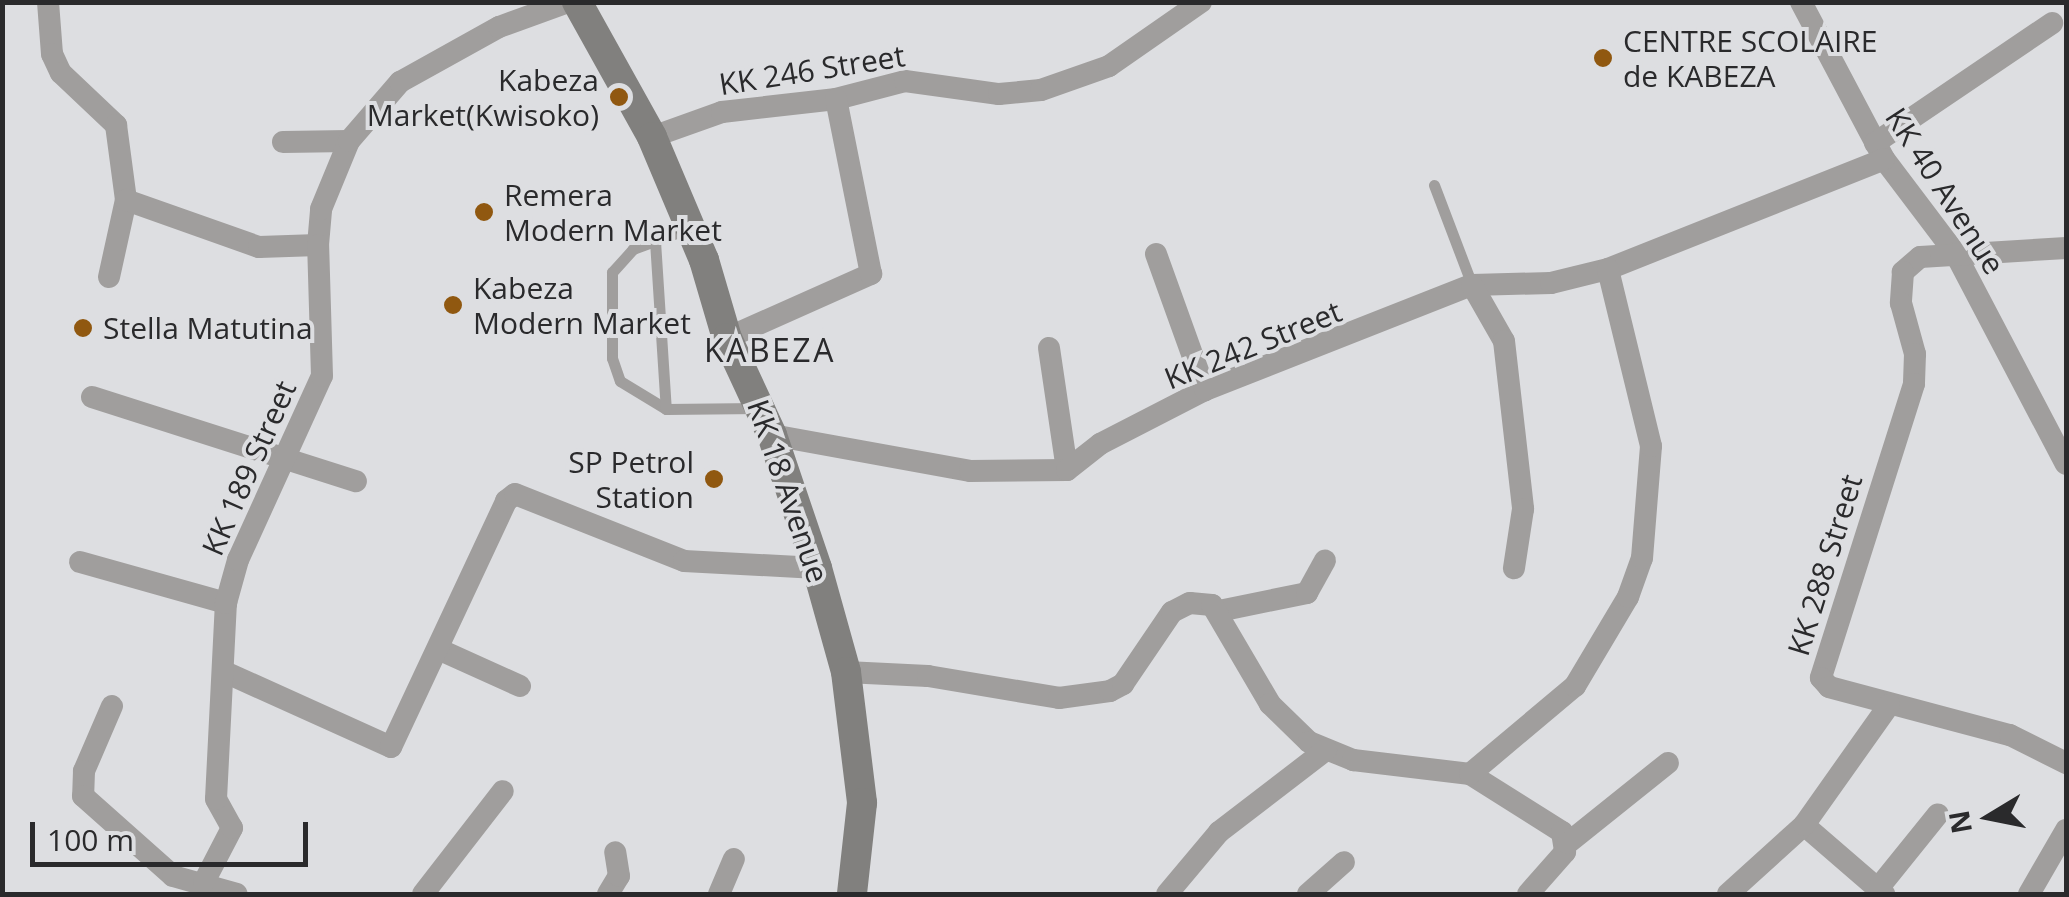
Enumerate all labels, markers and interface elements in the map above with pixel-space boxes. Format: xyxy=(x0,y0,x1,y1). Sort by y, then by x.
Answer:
place label: CENTRE SCOLAIRE de KABEZA xyxy=(1623,23,1878,94)
street label: KK 246 Street xyxy=(717,38,907,102)
marker: CENTRE SCOLAIRE de KABEZA xyxy=(1592,47,1614,69)
place label: Kabeza Market(Kwisoko) xyxy=(367,62,599,132)
marker: Kabeza Market(Kwisoko) xyxy=(608,86,630,108)
street label: KK 40 Avenue xyxy=(1878,101,2012,281)
place label: Remera Modern Market xyxy=(504,177,722,248)
marker: Remera Modern Market xyxy=(473,201,495,223)
place label: Kabeza Modern Market xyxy=(473,270,691,340)
street label: KK 242 Street xyxy=(1159,293,1347,397)
marker: Kabeza Modern Market xyxy=(442,294,464,316)
place label: Stella Matutina xyxy=(103,310,313,346)
marker: Stella Matutina xyxy=(72,317,94,339)
district label: KABEZA xyxy=(704,331,836,369)
street label: KK 189 Street xyxy=(194,375,304,561)
street label: KK 18 Avenue xyxy=(740,395,836,587)
place label: SP Petrol Station xyxy=(568,444,694,514)
marker: SP Petrol Station xyxy=(703,468,725,490)
street label: KK 288 Street xyxy=(1780,470,1870,660)
north arrow xyxy=(1939,767,2039,867)
scale bar xyxy=(35,802,312,864)
text: N xyxy=(1939,808,1980,837)
text: 100 m xyxy=(47,819,134,860)

